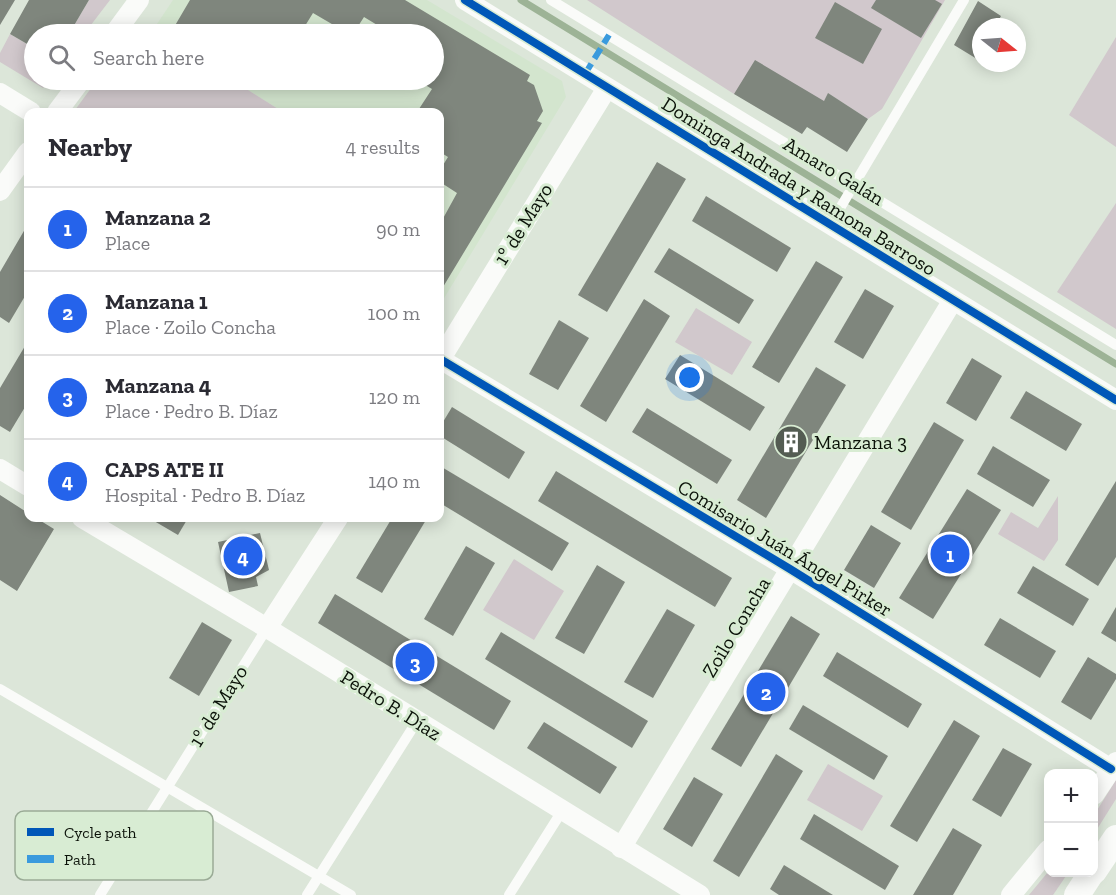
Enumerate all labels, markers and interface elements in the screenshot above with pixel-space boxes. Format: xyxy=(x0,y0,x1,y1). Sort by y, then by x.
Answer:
north arrow xyxy=(972,18,1026,72)
search box xyxy=(24,24,444,90)
icon: search xyxy=(45,41,78,74)
text: Search here xyxy=(93,44,204,71)
street label: Dominga Andrada y Ramona Barroso xyxy=(658,91,940,281)
text: Nearby xyxy=(48,131,132,163)
street label: Amaro Galán xyxy=(779,132,889,211)
text: 4 results xyxy=(345,135,420,159)
street label: 1º de Mayo xyxy=(489,179,557,269)
text: Manzana 2 xyxy=(105,204,211,231)
text: 1 xyxy=(63,217,72,241)
text: 90 m xyxy=(376,217,420,241)
text: Place xyxy=(105,231,150,255)
text: Manzana 1 xyxy=(105,288,208,315)
text: 2 xyxy=(62,301,73,325)
text: 100 m xyxy=(367,301,420,325)
text: Place · Zoilo Concha xyxy=(105,315,276,339)
your location xyxy=(675,363,704,392)
text: Manzana 4 xyxy=(105,372,211,399)
text: 3 xyxy=(62,385,73,409)
text: 120 m xyxy=(369,385,420,409)
text: Place · Pedro B. Díaz xyxy=(105,399,278,423)
building icon: Manzana 3 xyxy=(773,424,809,460)
place label: Manzana 3 xyxy=(814,430,907,454)
text: CAPS ATE II xyxy=(105,456,224,483)
text: 4 xyxy=(62,469,73,493)
text: 140 m xyxy=(368,469,420,493)
street label: Comisario Juán Ángel Pirker xyxy=(673,474,897,622)
text: Hospital · Pedro B. Díaz xyxy=(105,483,305,507)
pin: 1 xyxy=(930,532,970,576)
pin: 4 xyxy=(224,534,262,578)
street label: Zoilo Concha xyxy=(697,572,775,681)
pin: 3 xyxy=(396,640,434,684)
street label: 1º de Mayo xyxy=(184,661,252,751)
street label: Pedro B. Díaz xyxy=(336,665,446,745)
pin: 2 xyxy=(746,670,786,714)
map controls xyxy=(1044,769,1098,877)
button: + xyxy=(1044,769,1098,823)
legend xyxy=(15,811,213,880)
text: Cycle path xyxy=(64,823,137,842)
button: − xyxy=(1044,823,1098,877)
text: Path xyxy=(64,850,96,869)

